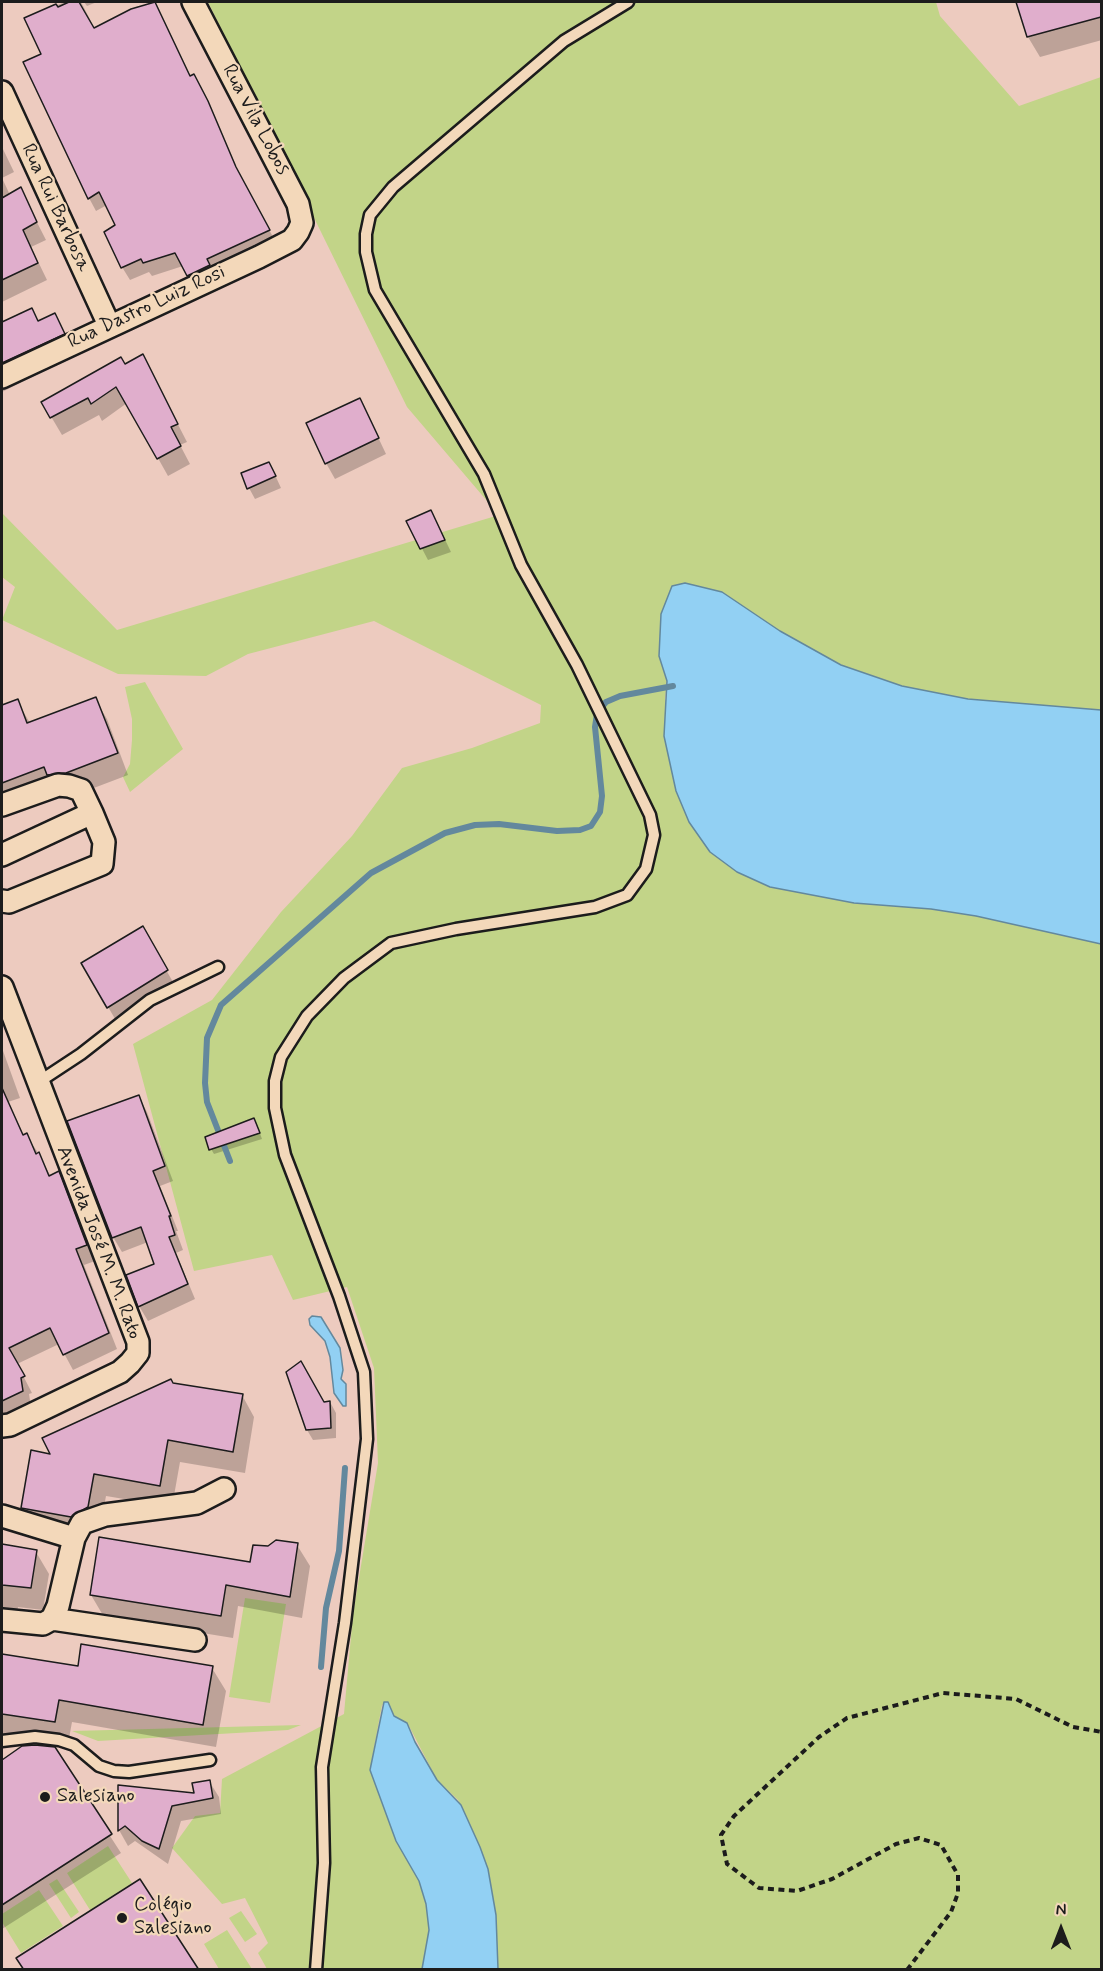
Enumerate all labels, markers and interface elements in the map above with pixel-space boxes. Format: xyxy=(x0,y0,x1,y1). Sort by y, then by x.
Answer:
street label: Rua Vila Lobos xyxy=(216,61,294,179)
street label: Rua Rui Barbosa xyxy=(15,140,95,276)
street label: Rua Dastro Luiz Rosi xyxy=(64,261,230,355)
street label: Avenida José M. M. Rato xyxy=(50,1143,146,1343)
place label: Salesiano xyxy=(57,1785,135,1809)
marker: Salesiano xyxy=(38,1790,52,1804)
place label: Colégio Salesiano xyxy=(134,1894,212,1941)
north arrow xyxy=(1031,1899,1091,1959)
text: N xyxy=(1056,1900,1066,1921)
marker: Colégio Salesiano xyxy=(115,1911,129,1925)

